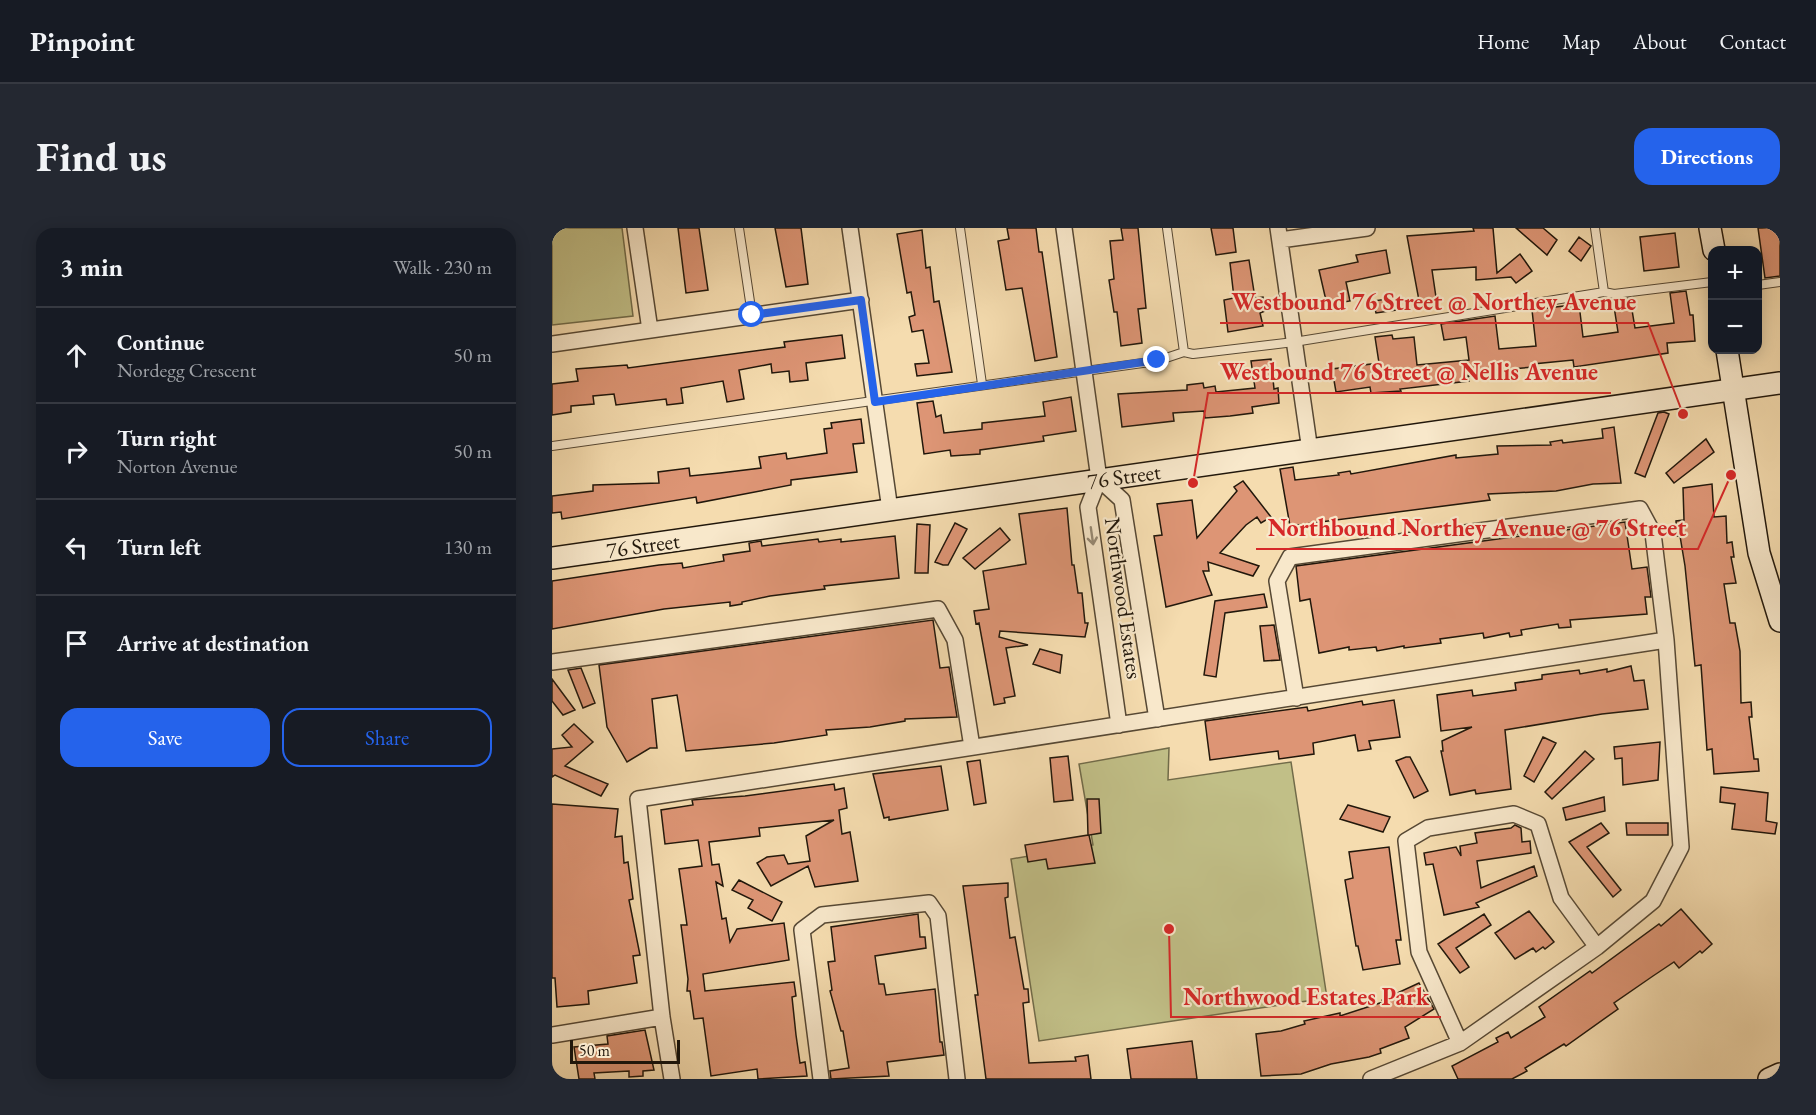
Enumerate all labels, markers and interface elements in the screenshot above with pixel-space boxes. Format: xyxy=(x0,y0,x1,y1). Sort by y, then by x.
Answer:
text: Pinpoint xyxy=(30,23,135,59)
text: Home xyxy=(1477,28,1529,55)
text: Map xyxy=(1562,28,1600,55)
text: About xyxy=(1633,28,1686,55)
text: Contact xyxy=(1719,28,1786,55)
button: Directions xyxy=(1634,128,1780,185)
text: Find us xyxy=(36,129,167,184)
map controls xyxy=(1708,246,1762,354)
button: + xyxy=(1708,246,1762,300)
text: 3 min xyxy=(60,250,123,284)
text: Walk · 230 m xyxy=(393,254,492,280)
callout: Westbound 76 Street @ Northey Avenue xyxy=(1220,281,1648,323)
text: Westbound 76 Street @ Northey Avenue xyxy=(1232,286,1636,318)
button: − xyxy=(1708,300,1762,354)
route start xyxy=(738,301,764,327)
text: Continue xyxy=(117,328,204,357)
icon: ahead xyxy=(60,339,93,372)
text: 50 m xyxy=(453,342,492,368)
route end xyxy=(1143,346,1169,372)
callout: Westbound 76 Street @ Nellis Avenue xyxy=(1208,351,1611,393)
text: Westbound 76 Street @ Nellis Avenue xyxy=(1220,356,1598,387)
text: Nordegg Crescent xyxy=(117,357,256,383)
text: Turn right xyxy=(117,424,216,453)
icon: right xyxy=(60,435,93,468)
text: 50 m xyxy=(453,438,492,464)
text: Norton Avenue xyxy=(117,453,238,479)
street label: 76 Street xyxy=(1085,457,1163,496)
callout: Northbound Northey Avenue @ 76 Street xyxy=(1256,507,1698,549)
text: Northbound Northey Avenue @ 76 Street xyxy=(1268,512,1686,544)
street label: Northwood Estates xyxy=(1098,515,1149,681)
one-way arrow xyxy=(1087,525,1098,545)
street label: 76 Street xyxy=(604,526,682,565)
icon: left xyxy=(60,531,93,564)
text: Turn left xyxy=(117,533,201,562)
text: 130 m xyxy=(444,534,492,560)
icon: arrive xyxy=(60,627,93,660)
text: Arrive at destination xyxy=(117,629,309,658)
button: Save xyxy=(60,708,270,767)
button: Share xyxy=(282,708,492,767)
callout: Northwood Estates Park xyxy=(1171,975,1441,1017)
text: Northwood Estates Park xyxy=(1183,981,1430,1012)
scale bar xyxy=(570,1037,680,1064)
text: 50 m xyxy=(579,1040,610,1061)

